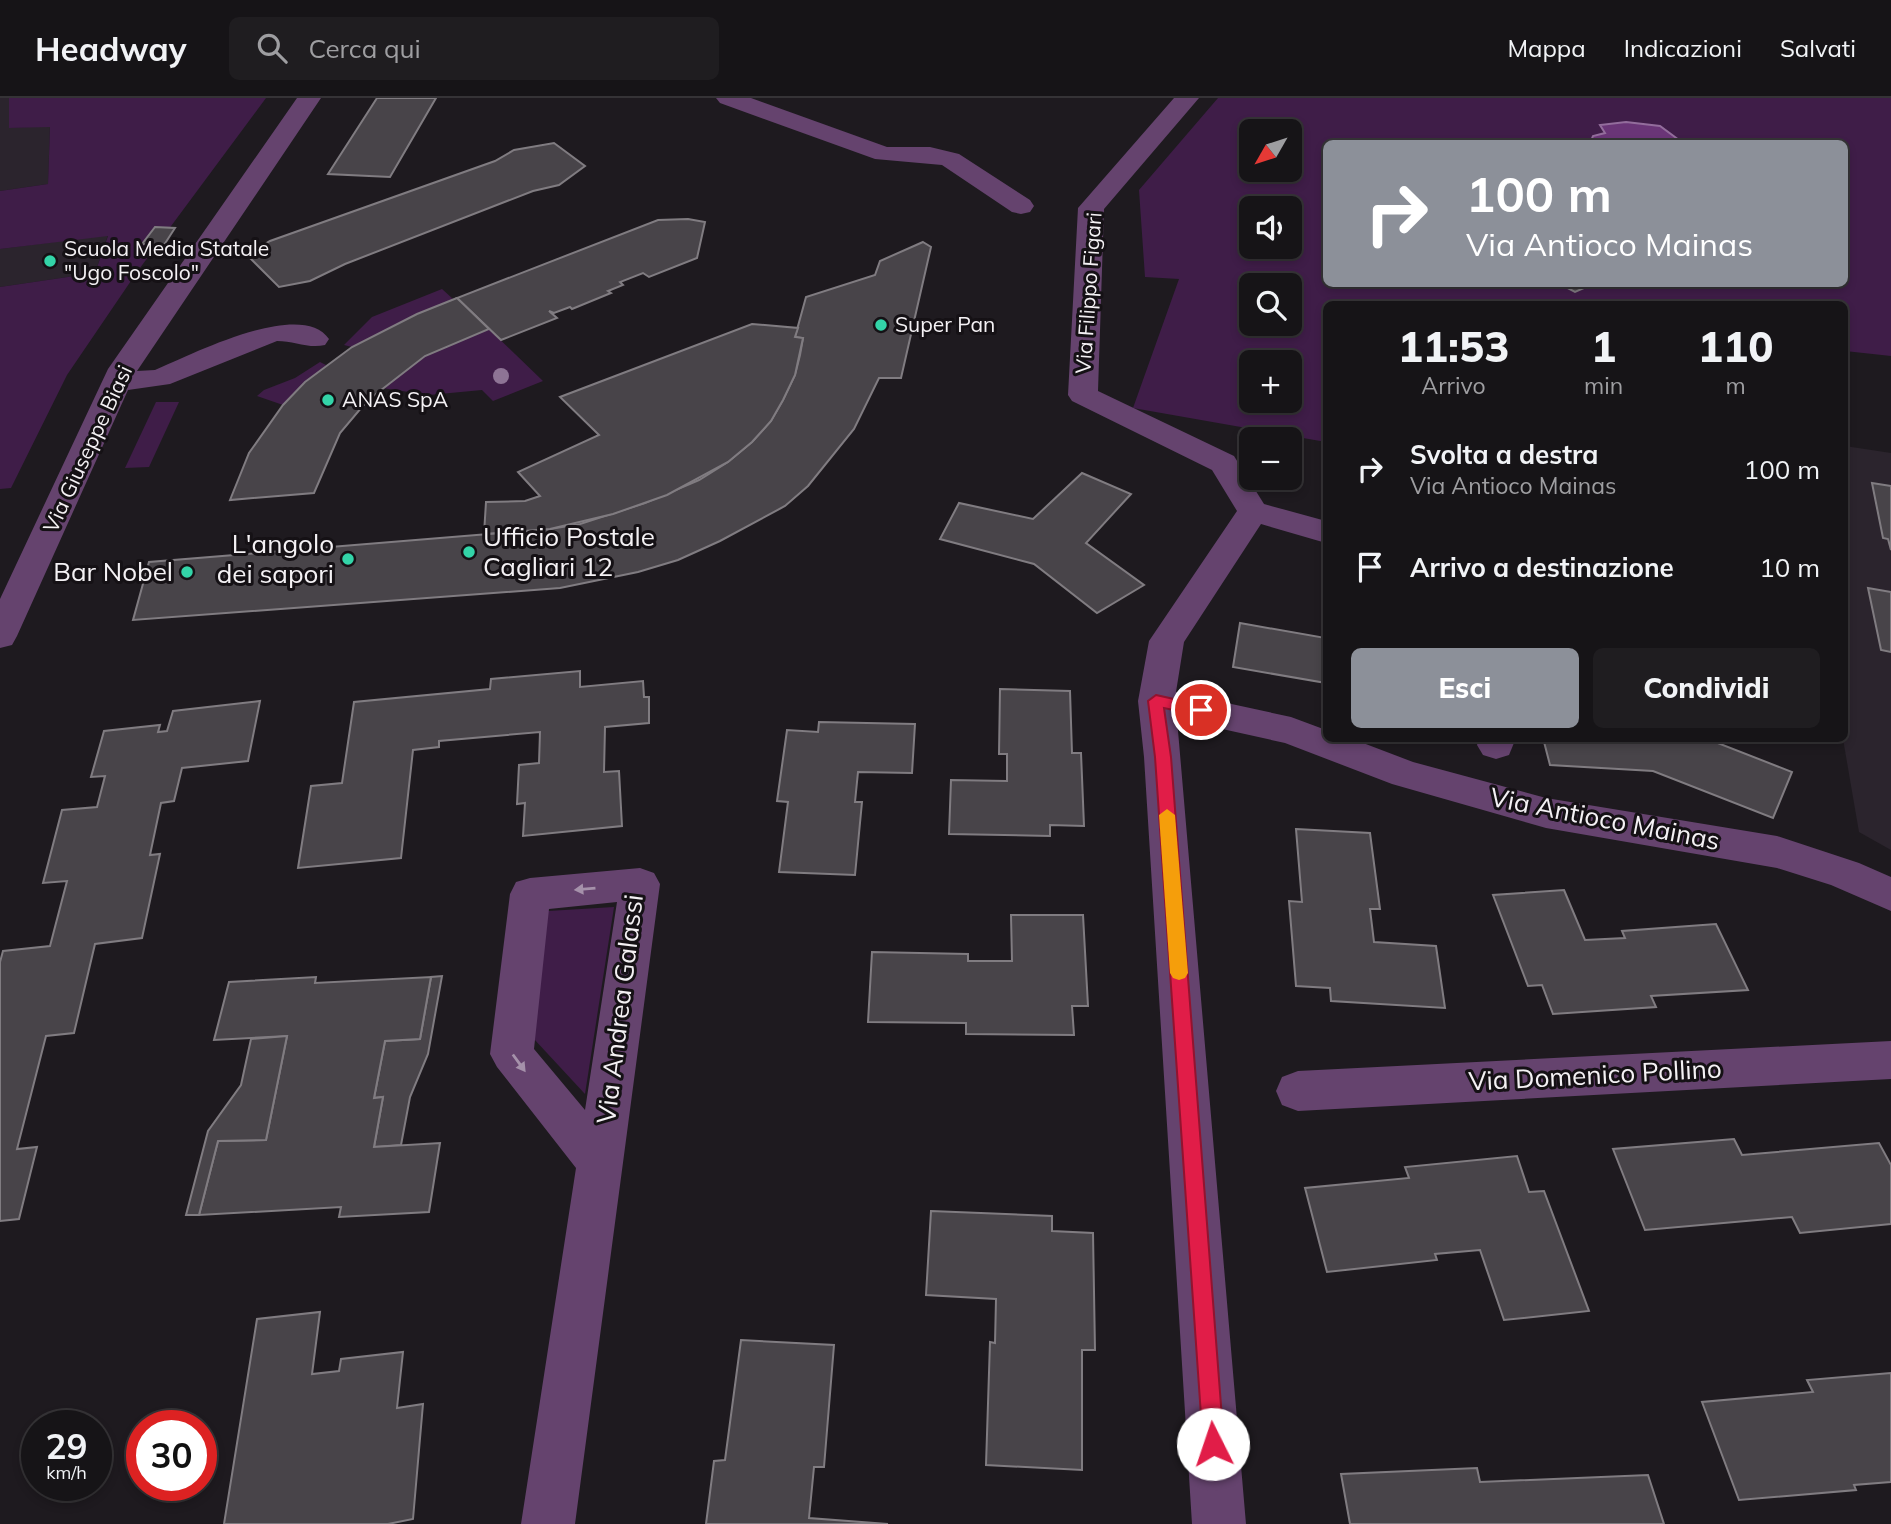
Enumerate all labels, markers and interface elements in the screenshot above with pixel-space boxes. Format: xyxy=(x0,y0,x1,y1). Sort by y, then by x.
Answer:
search box xyxy=(229,17,719,80)
text: Headway xyxy=(35,28,187,69)
icon: search xyxy=(253,29,291,67)
text: Cerca qui xyxy=(309,32,421,65)
text: Mappa xyxy=(1507,33,1586,63)
text: Indicazioni xyxy=(1624,33,1742,63)
text: Salvati xyxy=(1780,33,1856,63)
north arrow xyxy=(1239,119,1302,182)
map controls xyxy=(1239,119,1302,490)
text: 100 m xyxy=(1466,163,1612,224)
icon: right xyxy=(1351,168,1442,259)
button: sound xyxy=(1239,196,1302,259)
street label: Via Filippo Figari xyxy=(1069,211,1107,375)
text: Via Antioco Mainas xyxy=(1466,224,1753,264)
place label: Scuola Media Statale "Ugo Foscolo" xyxy=(64,235,269,285)
marker: Scuola Media Statale "Ugo Foscolo" xyxy=(42,253,58,269)
button: search xyxy=(1239,273,1302,336)
place label: Super Pan xyxy=(895,311,995,337)
marker: Super Pan xyxy=(873,317,889,333)
text: 11:53 xyxy=(1398,320,1509,373)
text: 1 xyxy=(1591,320,1616,373)
text: 110 xyxy=(1698,320,1773,373)
button: + xyxy=(1239,350,1302,413)
street label: Via Giuseppe Biasi xyxy=(37,361,137,536)
text: Arrivo xyxy=(1421,371,1486,400)
text: min xyxy=(1584,371,1623,400)
text: m xyxy=(1725,371,1746,400)
place label: ANAS SpA xyxy=(342,386,449,412)
marker: ANAS SpA xyxy=(320,392,336,408)
button: − xyxy=(1239,427,1302,490)
text: Svolta a destra xyxy=(1410,438,1598,471)
icon: right xyxy=(1351,450,1389,488)
text: 100 m xyxy=(1744,453,1820,486)
text: Via Antioco Mainas xyxy=(1410,471,1616,500)
place label: Ufficio Postale Cagliari 12 xyxy=(483,520,655,583)
place label: L'angolo dei sapori xyxy=(217,527,334,590)
marker: Ufficio Postale Cagliari 12 xyxy=(461,544,477,560)
icon: arrive xyxy=(1351,548,1389,586)
marker: L'angolo dei sapori xyxy=(340,551,356,567)
text: Arrivo a destinazione xyxy=(1410,551,1674,584)
text: 10 m xyxy=(1759,551,1820,584)
place label: Bar Nobel xyxy=(53,555,173,588)
marker: Bar Nobel xyxy=(179,564,195,580)
button: Esci xyxy=(1351,648,1579,728)
button: Condividi xyxy=(1593,648,1820,728)
pin xyxy=(1171,680,1231,740)
icon: arrive xyxy=(1182,691,1220,729)
street label: Via Antioco Mainas xyxy=(1487,780,1723,857)
one-way arrow xyxy=(574,884,596,895)
street label: Via Andrea Galassi xyxy=(589,892,650,1126)
street label: Via Domenico Pollino xyxy=(1468,1051,1722,1098)
one-way arrow xyxy=(512,1053,526,1072)
position arrow xyxy=(1176,1407,1250,1481)
speed limit sign: 30 xyxy=(126,1410,217,1501)
text: 29 xyxy=(45,1424,88,1468)
text: km/h xyxy=(46,1461,87,1484)

